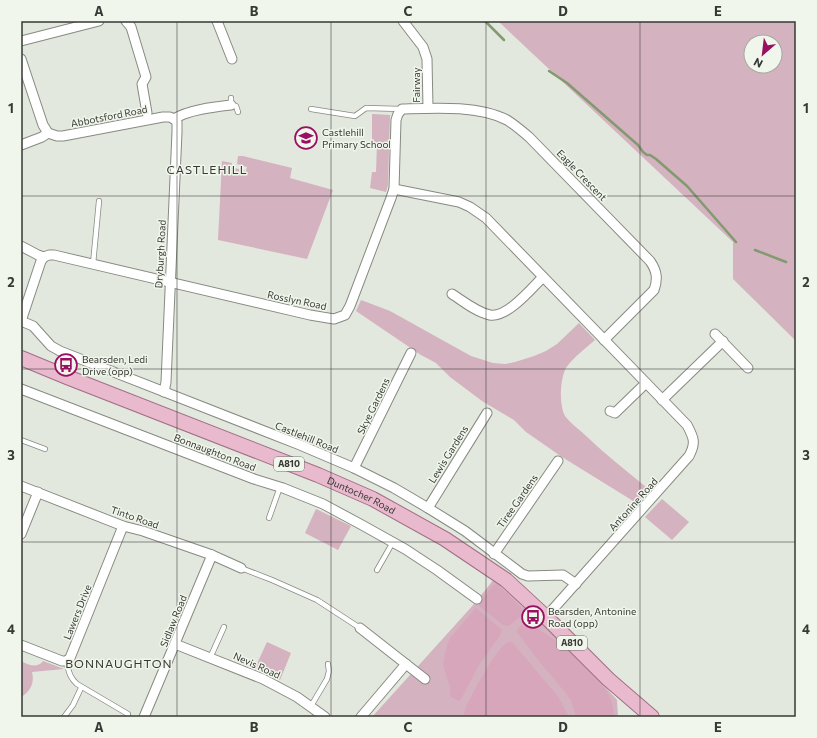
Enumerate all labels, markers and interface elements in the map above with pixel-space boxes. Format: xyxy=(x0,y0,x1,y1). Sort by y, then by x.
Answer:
text: A xyxy=(94,3,104,19)
text: B xyxy=(250,3,259,19)
text: C xyxy=(404,3,413,19)
text: D xyxy=(558,3,568,19)
text: E xyxy=(714,3,722,19)
north arrow xyxy=(743,34,783,74)
text: N xyxy=(751,56,765,71)
street label: Fairway xyxy=(410,67,422,103)
text: 1 xyxy=(8,100,14,116)
text: 1 xyxy=(803,100,809,116)
street label: Abbotsford Road xyxy=(70,103,149,129)
school or university icon: Castlehill Primary School xyxy=(293,125,319,151)
place label: Castlehill Primary School xyxy=(322,126,391,150)
street label: Eagle Crescent xyxy=(554,147,610,203)
district label: CASTLEHILL xyxy=(166,162,248,176)
street label: Dryburgh Road xyxy=(152,219,168,288)
text: 2 xyxy=(7,274,15,290)
text: 2 xyxy=(802,274,810,290)
street label: Rosslyn Road xyxy=(266,288,328,312)
bus stop icon: Bearsden, Ledi Drive (opp) xyxy=(53,352,79,378)
place label: Bearsden, Ledi Drive (opp) xyxy=(82,353,148,377)
street label: Skye Gardens xyxy=(354,375,392,436)
street label: Castlehill Road xyxy=(274,419,341,455)
street label: Lewis Gardens xyxy=(426,423,471,485)
street label: Bonnaughton Road xyxy=(172,431,258,473)
text: 3 xyxy=(7,447,15,463)
text: 3 xyxy=(802,447,810,463)
road number: A810 xyxy=(274,457,304,471)
street label: Tiree Gardens xyxy=(494,471,540,530)
street label: Duntocher Road xyxy=(325,474,398,516)
street label: Antonine Road xyxy=(606,475,660,533)
street label: Tinto Road xyxy=(109,503,161,531)
street label: Lawers Drive xyxy=(61,583,93,641)
street label: Sidlaw Road xyxy=(157,593,189,649)
bus stop icon: Bearsden, Antonine Road (opp) xyxy=(520,604,546,630)
place label: Bearsden, Antonine Road (opp) xyxy=(548,605,636,629)
text: 4 xyxy=(7,621,15,637)
text: 4 xyxy=(802,621,810,637)
road number: A810 xyxy=(557,636,587,650)
street label: Nevis Road xyxy=(232,649,283,681)
district label: BONNAUGHTON xyxy=(65,656,173,670)
text: A xyxy=(94,719,104,735)
text: B xyxy=(250,719,259,735)
text: C xyxy=(404,719,413,735)
text: D xyxy=(558,719,568,735)
text: E xyxy=(714,719,722,735)

